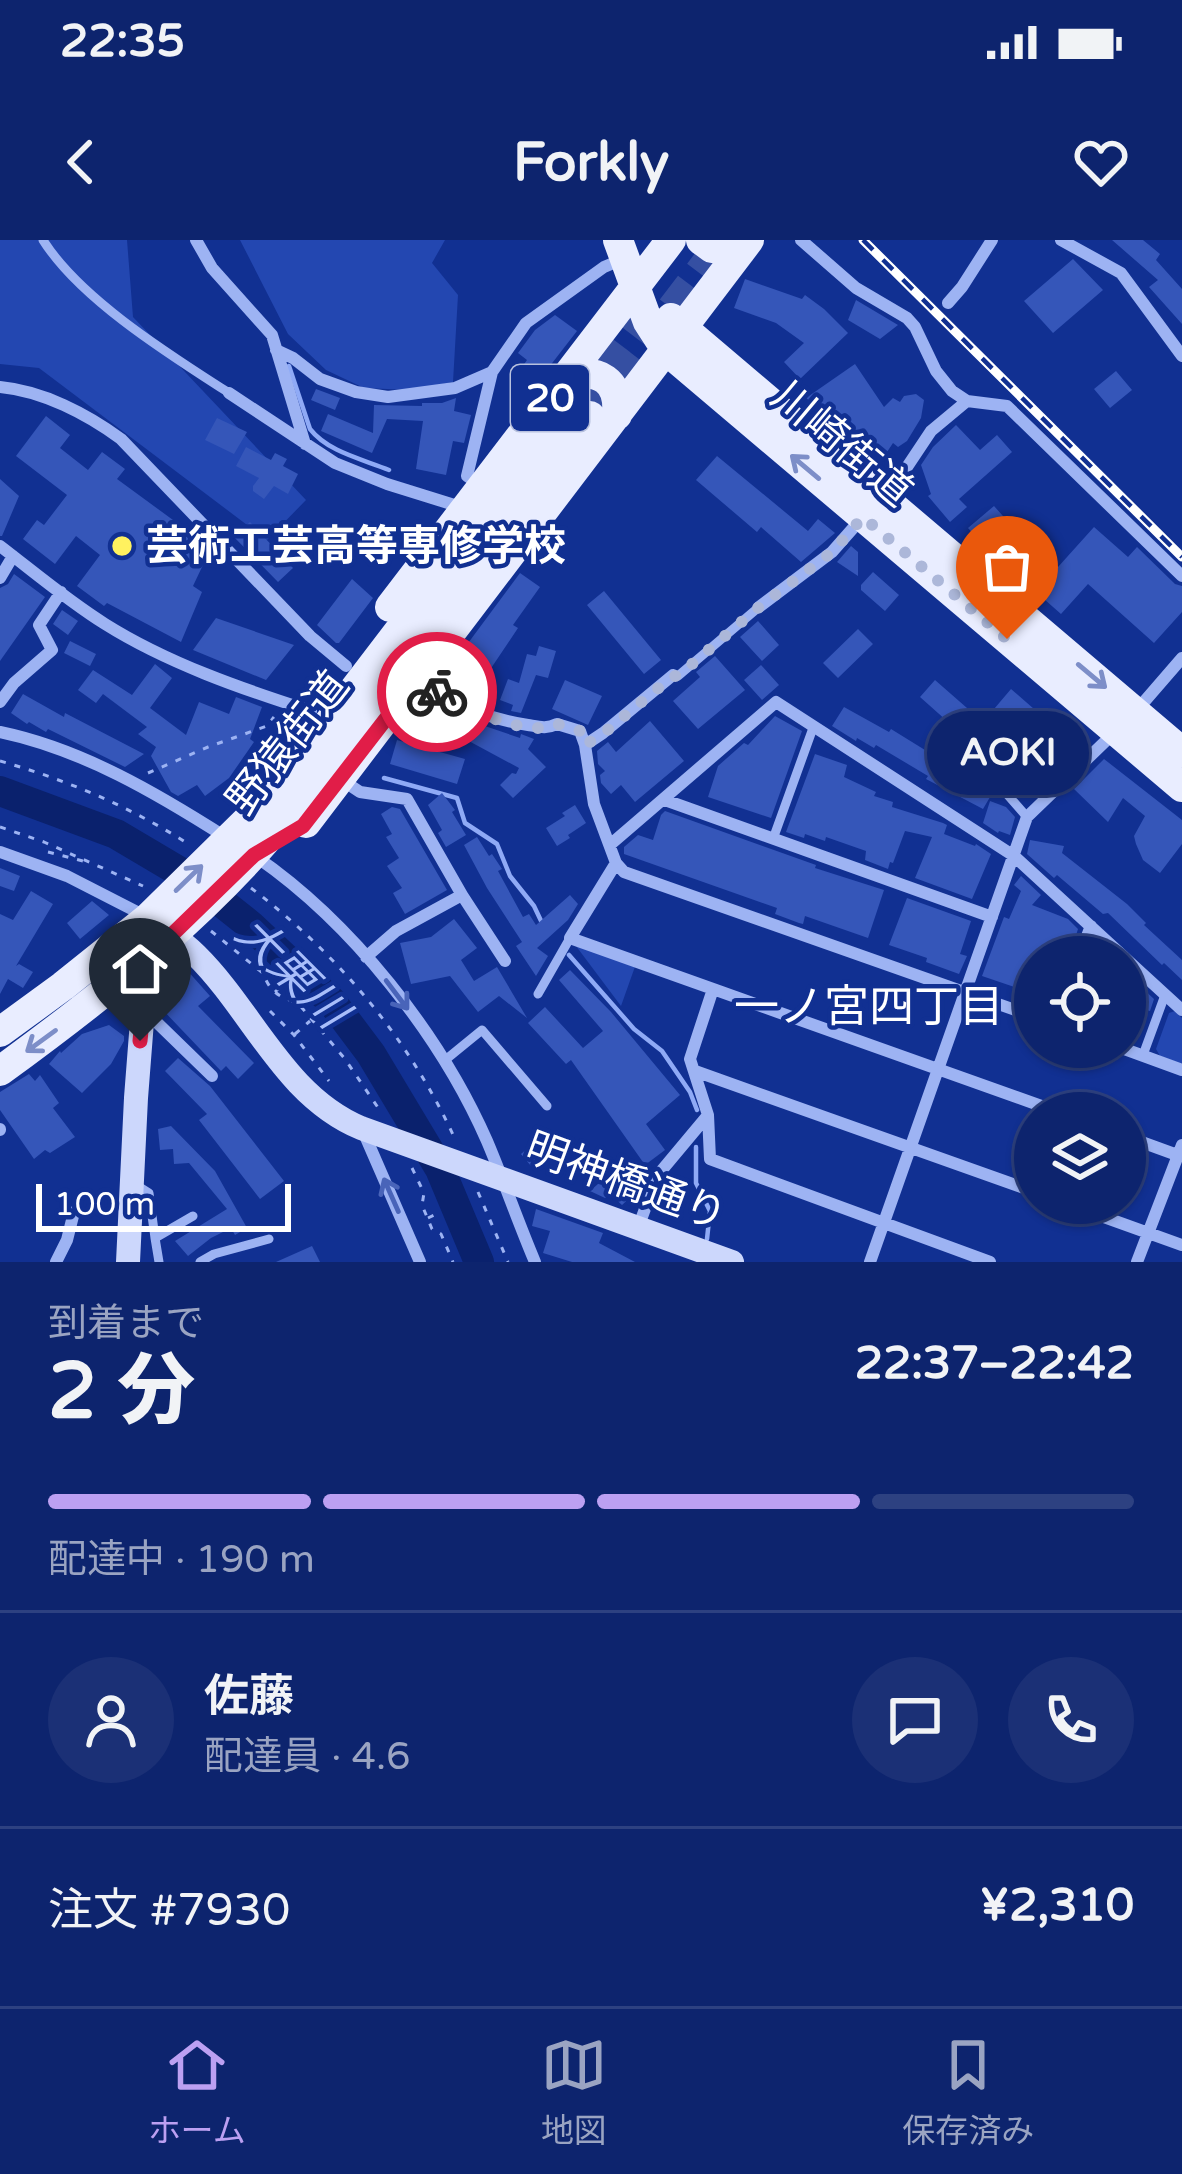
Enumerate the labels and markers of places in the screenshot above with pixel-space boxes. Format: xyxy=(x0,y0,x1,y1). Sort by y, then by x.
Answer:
pin xyxy=(956,516,1058,639)
place label: 芸術工芸高等専修学校 xyxy=(146,521,566,572)
marker: 芸術工芸高等専修学校 xyxy=(109,533,135,559)
callout: AOKI xyxy=(926,711,1088,795)
pin xyxy=(89,918,191,1041)

